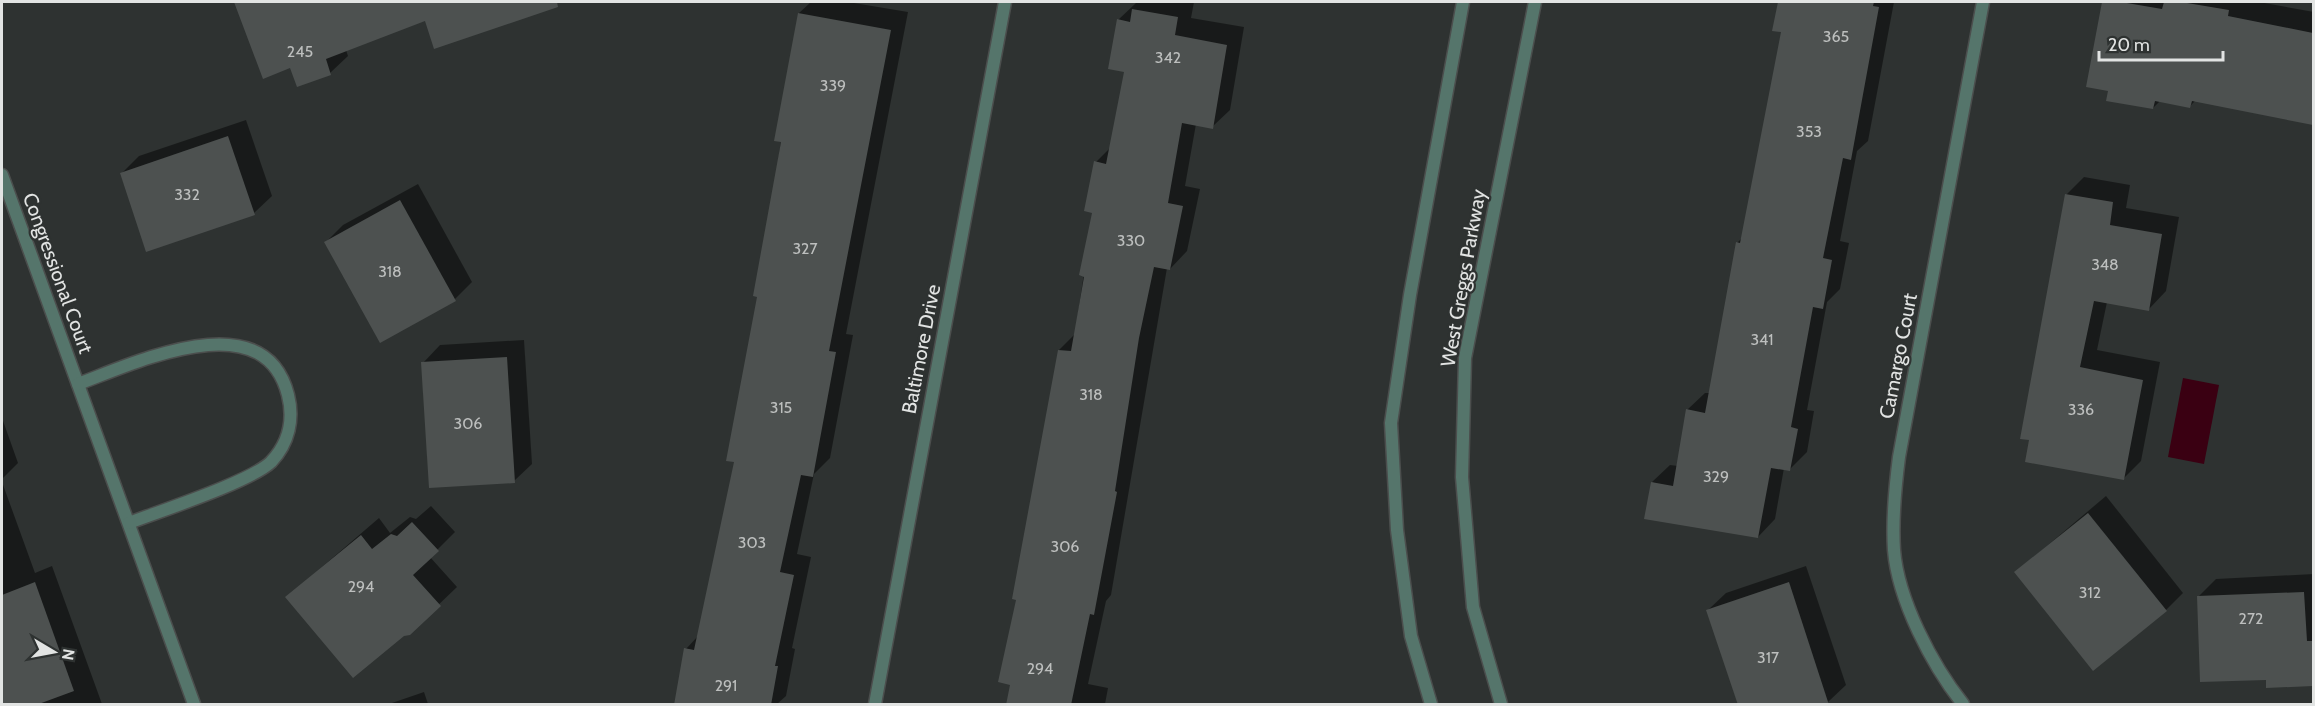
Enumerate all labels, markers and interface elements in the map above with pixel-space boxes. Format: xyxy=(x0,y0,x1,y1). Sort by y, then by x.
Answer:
scale bar xyxy=(2099,24,2224,62)
house number: 365 xyxy=(1823,27,1849,46)
text: 20 m xyxy=(2108,34,2150,56)
house number: 245 xyxy=(287,42,313,61)
house number: 342 xyxy=(1155,48,1181,67)
house number: 339 xyxy=(820,76,846,95)
house number: 353 xyxy=(1796,122,1822,141)
house number: 332 xyxy=(174,185,200,204)
street label: West Greggs Parkway xyxy=(1436,187,1490,369)
street label: Congressional Court xyxy=(18,190,98,357)
house number: 330 xyxy=(1117,231,1145,250)
house number: 327 xyxy=(792,239,818,258)
house number: 348 xyxy=(2091,255,2119,274)
house number: 318 xyxy=(378,262,402,281)
street label: Baltimore Drive xyxy=(897,282,945,416)
street label: Camargo Court xyxy=(1874,291,1922,421)
house number: 341 xyxy=(1750,330,1774,349)
house number: 318 xyxy=(1079,385,1103,404)
house number: 315 xyxy=(770,398,792,417)
house number: 336 xyxy=(2068,400,2094,419)
house number: 306 xyxy=(454,414,482,433)
house number: 329 xyxy=(1703,467,1729,486)
house number: 303 xyxy=(738,533,766,552)
house number: 306 xyxy=(1051,537,1079,556)
house number: 294 xyxy=(348,577,374,596)
house number: 312 xyxy=(2079,583,2101,602)
house number: 272 xyxy=(2239,609,2263,628)
north arrow xyxy=(24,622,84,682)
text: N xyxy=(58,647,79,662)
house number: 317 xyxy=(1757,648,1779,667)
house number: 294 xyxy=(1027,659,1053,678)
house number: 291 xyxy=(715,676,737,695)

